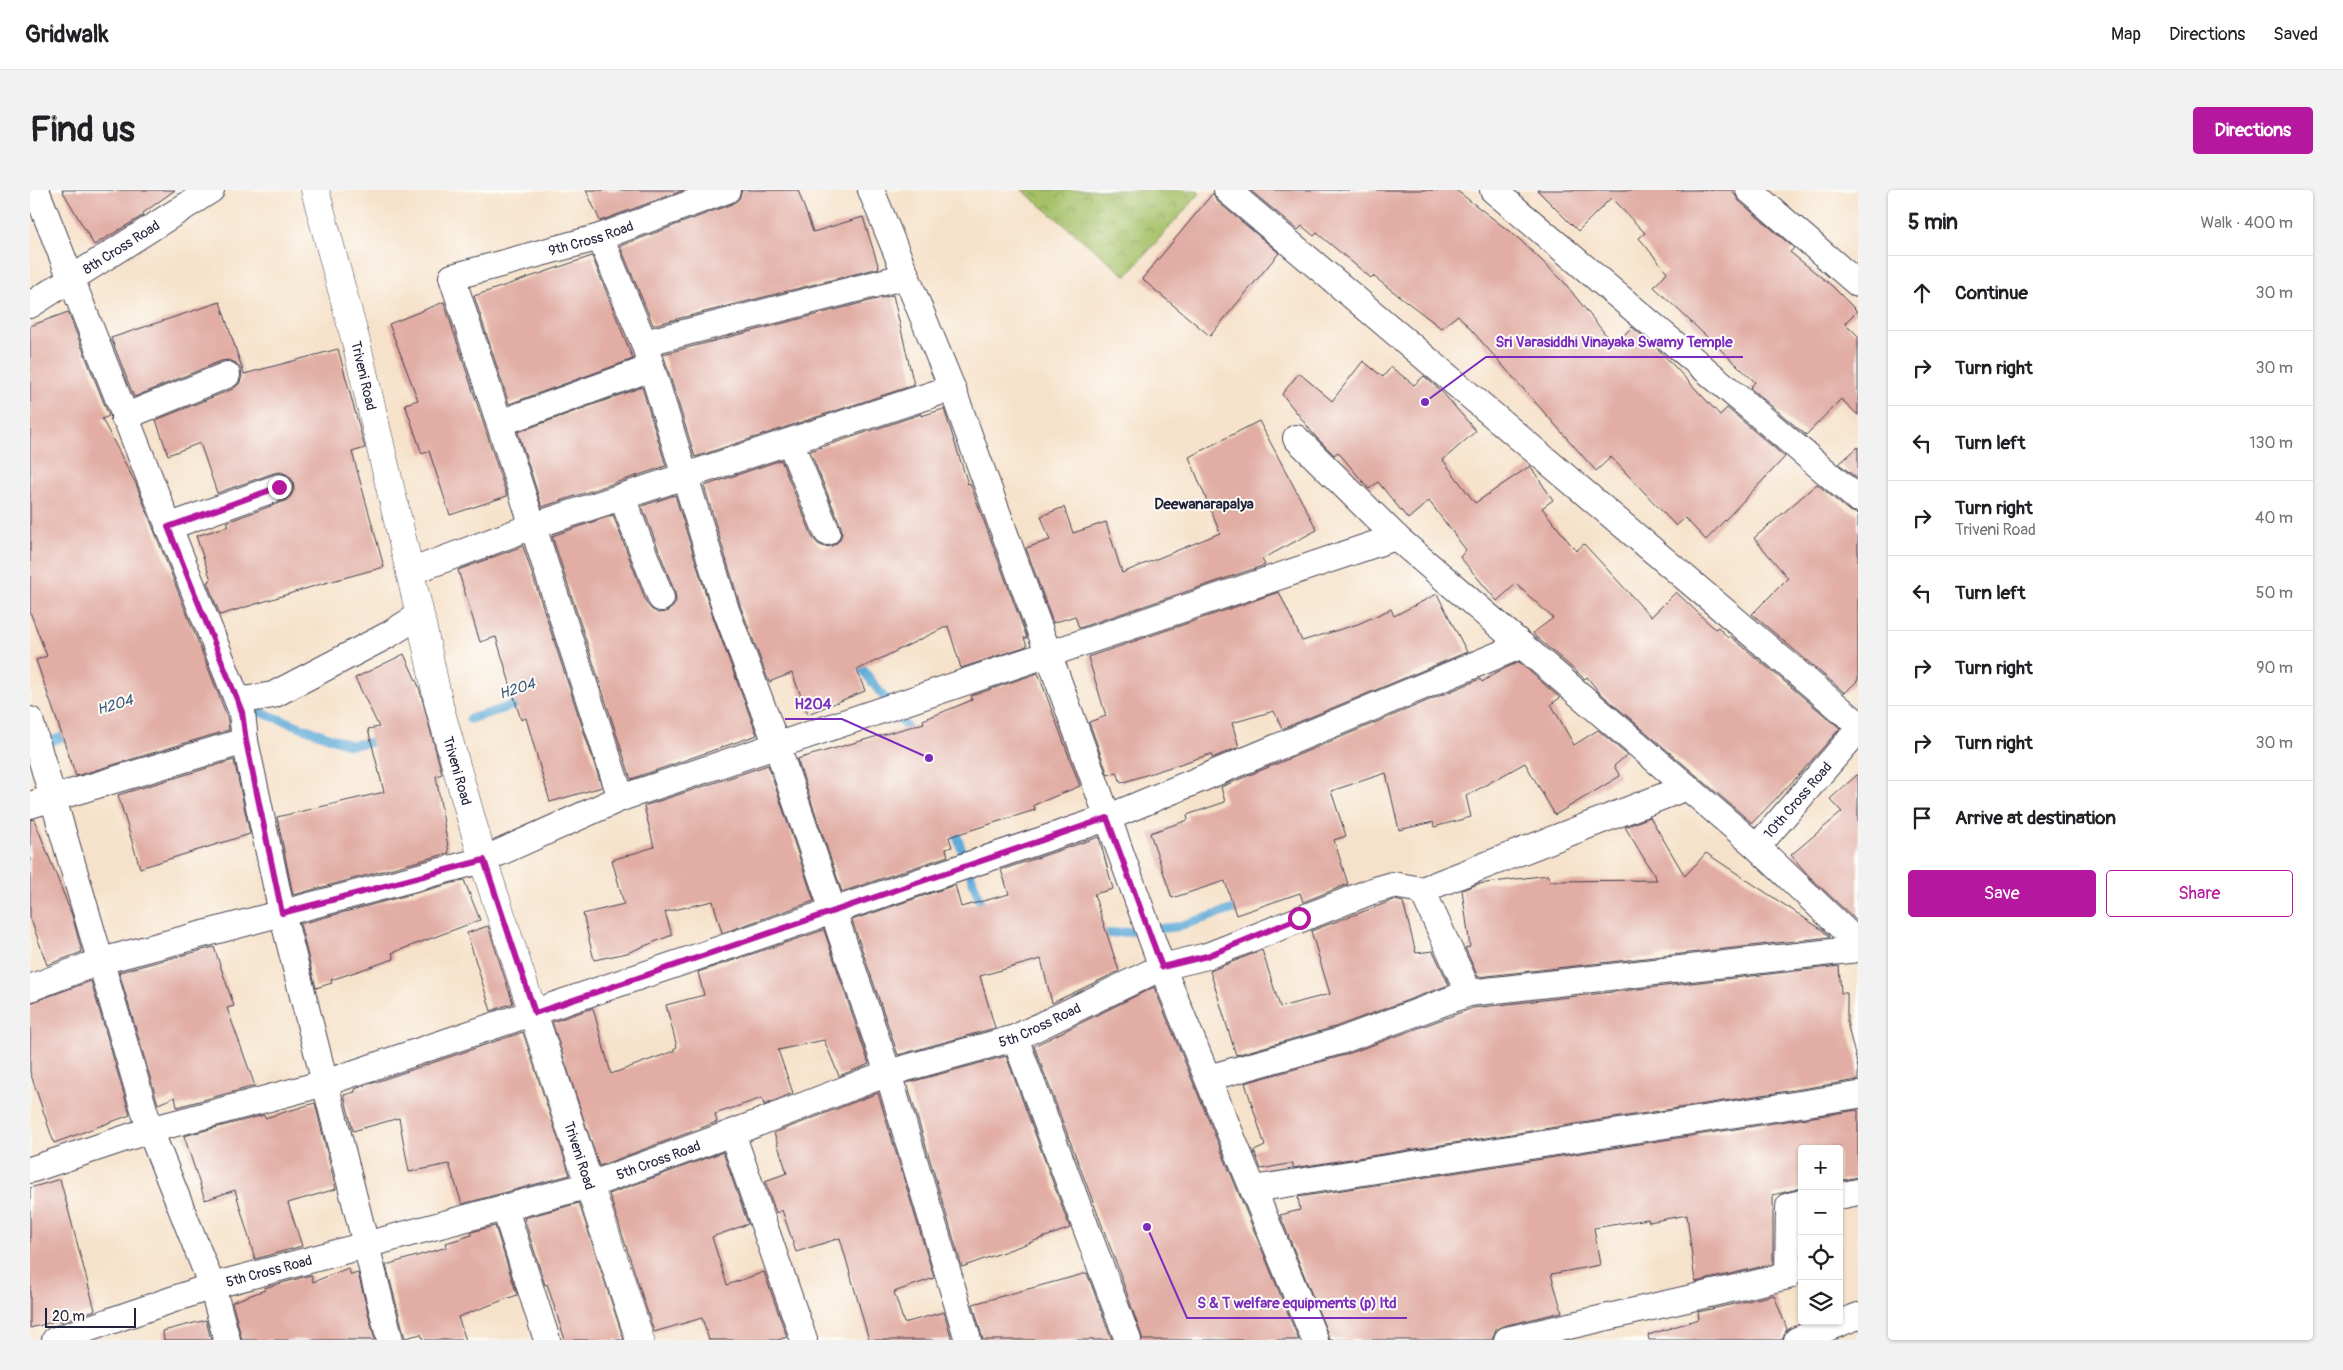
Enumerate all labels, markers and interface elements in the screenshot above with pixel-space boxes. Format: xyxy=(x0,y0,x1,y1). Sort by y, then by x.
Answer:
text: Gridwalk xyxy=(25,20,109,49)
text: Map xyxy=(2111,23,2141,46)
text: Directions xyxy=(2169,23,2245,46)
text: Saved xyxy=(2273,23,2318,46)
button: Directions xyxy=(2193,107,2313,154)
text: Find us xyxy=(30,108,135,152)
text: 5 min xyxy=(1908,209,1958,236)
text: Walk · 400 m xyxy=(2200,213,2293,233)
street label: 8th Cross Road xyxy=(80,216,163,278)
street label: 9th Cross Road xyxy=(547,217,636,259)
icon: ahead xyxy=(1908,279,1936,307)
text: Continue xyxy=(1955,281,2028,305)
text: 30 m xyxy=(2255,283,2293,303)
callout: Sri Varasiddhi Vinayaka Swamy Temple xyxy=(1486,327,1743,357)
text: Sri Varasiddhi Vinayaka Swamy Temple xyxy=(1495,333,1733,352)
street label: Triveni Road xyxy=(348,339,380,412)
icon: right xyxy=(1908,354,1936,382)
text: Turn right xyxy=(1955,356,2033,380)
text: 30 m xyxy=(2255,358,2293,378)
icon: left xyxy=(1908,429,1936,457)
text: Turn left xyxy=(1955,431,2025,455)
text: 130 m xyxy=(2249,433,2293,453)
route end xyxy=(268,476,291,499)
district label: Deewanarapalya xyxy=(1154,495,1254,514)
text: Turn right xyxy=(1955,496,2033,520)
icon: right xyxy=(1908,504,1936,532)
text: 40 m xyxy=(2255,508,2293,528)
text: Triveni Road xyxy=(1955,520,2036,540)
icon: left xyxy=(1908,579,1936,607)
text: Turn left xyxy=(1955,581,2025,605)
text: 50 m xyxy=(2256,583,2293,603)
icon: right xyxy=(1908,654,1936,682)
text: Turn right xyxy=(1955,656,2033,680)
text: 90 m xyxy=(2256,658,2293,678)
water label: H204 xyxy=(497,674,539,704)
callout: H204 xyxy=(785,689,842,719)
water label: H204 xyxy=(95,690,137,719)
text: H204 xyxy=(795,695,832,714)
icon: right xyxy=(1908,729,1936,757)
text: Turn right xyxy=(1955,731,2033,755)
text: 30 m xyxy=(2255,733,2293,753)
street label: Triveni Road xyxy=(440,734,475,807)
street label: 10th Cross Road xyxy=(1760,758,1835,842)
icon: arrive xyxy=(1908,804,1936,832)
text: Arrive at destination xyxy=(1955,806,2116,830)
button: Save xyxy=(1908,870,2096,917)
button: Share xyxy=(2106,870,2293,917)
route start xyxy=(1288,907,1311,930)
street label: 5th Cross Road xyxy=(997,999,1083,1051)
street label: Triveni Road xyxy=(561,1119,599,1192)
street label: 5th Cross Road xyxy=(614,1137,703,1183)
map controls xyxy=(1798,1145,1843,1325)
button: + xyxy=(1798,1145,1843,1190)
button: − xyxy=(1798,1190,1843,1235)
button: locate xyxy=(1798,1235,1843,1280)
street label: 5th Cross Road xyxy=(224,1251,314,1290)
button: layers xyxy=(1798,1280,1843,1325)
callout: S & T welfare equipments (p) ltd xyxy=(1187,1288,1407,1318)
text: S & T welfare equipments (p) ltd xyxy=(1197,1294,1397,1313)
scale bar xyxy=(45,1305,136,1328)
text: 20 m xyxy=(52,1308,85,1325)

